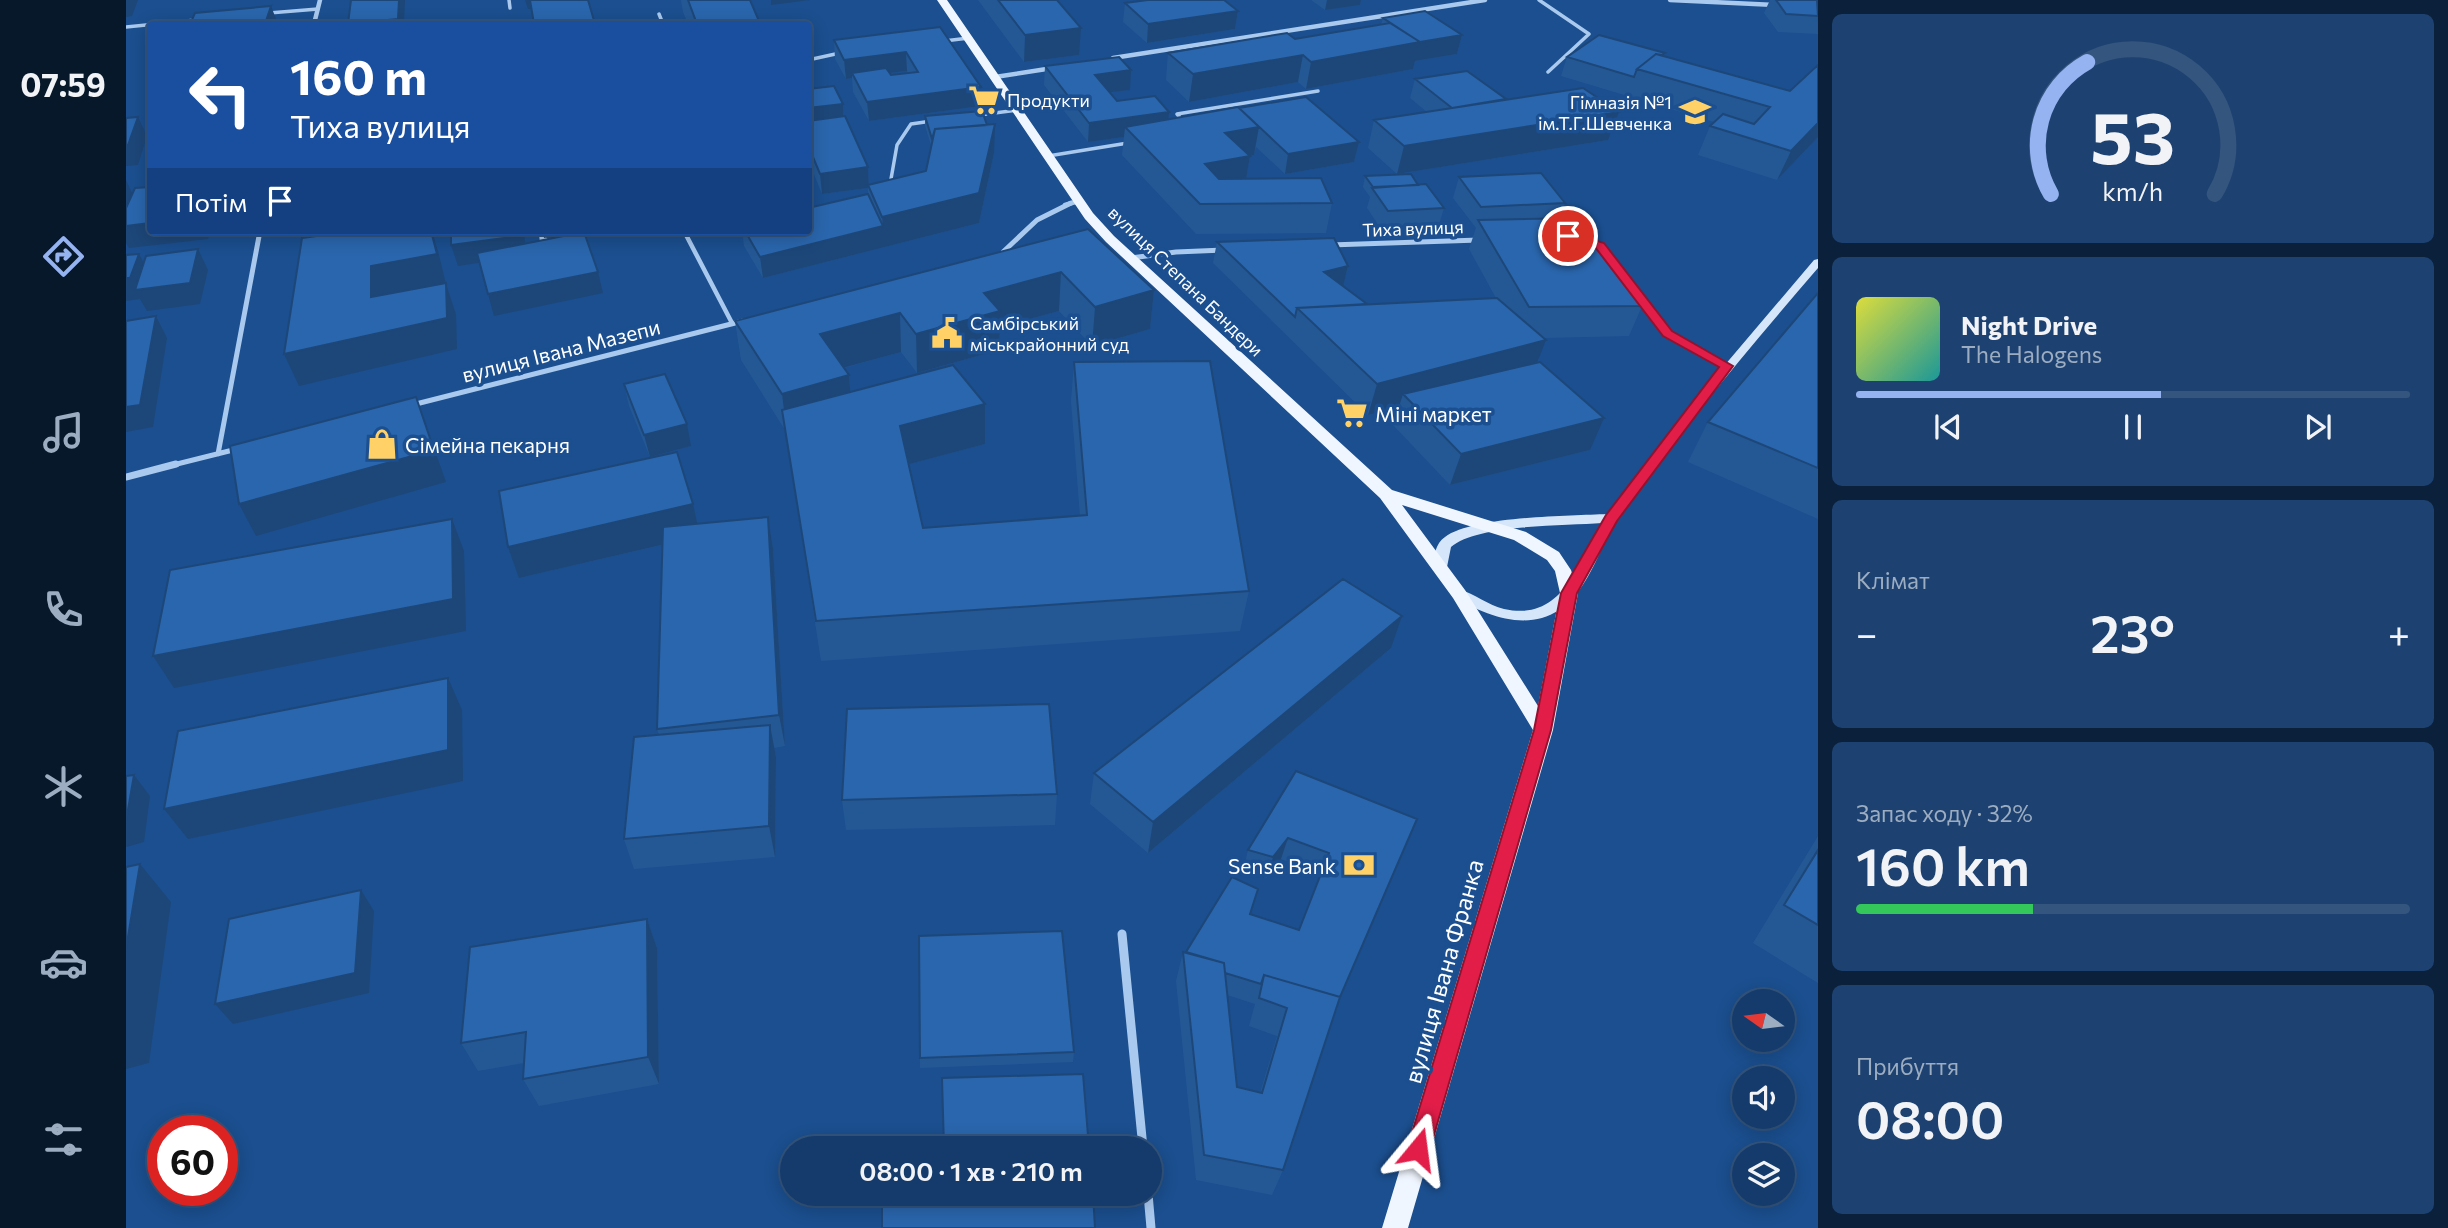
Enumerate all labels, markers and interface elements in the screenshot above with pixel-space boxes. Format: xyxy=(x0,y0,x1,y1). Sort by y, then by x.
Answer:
text: 160 m xyxy=(290,45,427,105)
icon: left xyxy=(175,49,266,140)
text: 07:59 xyxy=(20,64,106,104)
supermarket icon: Продукти xyxy=(967,83,1001,117)
place label: Продукти xyxy=(1007,89,1090,111)
place label: Гімназія №1 ім.Т.Г.Шевченка xyxy=(1538,91,1672,134)
text: 53 xyxy=(2091,91,2175,180)
school or university icon: Гімназія №1 ім.Т.Г.Шевченка xyxy=(1678,95,1712,129)
text: Тиха вулиця xyxy=(290,105,471,145)
text: km/h xyxy=(2103,176,2163,206)
icon: arrive xyxy=(261,182,299,220)
text: Потім xyxy=(175,186,247,217)
street label: вулиця Степана Бандери xyxy=(1104,201,1268,361)
pin xyxy=(1538,206,1598,266)
street label: Тиха вулиця xyxy=(1362,215,1464,241)
icon: arrive xyxy=(1549,217,1587,255)
icon: directions xyxy=(39,232,88,281)
text: Night Drive xyxy=(1961,309,2097,340)
place label: Самбірський міськрайонний суд xyxy=(970,312,1129,355)
street label: вулиця Івана Мазепи xyxy=(459,313,663,387)
public building icon: Самбірський міськрайонний суд xyxy=(930,316,964,350)
text: The Halogens xyxy=(1961,340,2102,368)
supermarket icon: Міні маркет xyxy=(1335,396,1369,430)
place label: Міні маркет xyxy=(1375,401,1492,426)
icon: music xyxy=(39,408,88,457)
icon: previous xyxy=(1929,408,1967,446)
icon: pause xyxy=(2114,408,2152,446)
icon: next xyxy=(2299,408,2337,446)
shop icon: Сімейна пекарня xyxy=(365,427,399,461)
place label: Сімейна пекарня xyxy=(405,432,570,457)
text: Клімат xyxy=(1856,566,1930,594)
icon: phone xyxy=(39,585,88,634)
text: 23° xyxy=(2090,600,2175,664)
text: − xyxy=(1856,609,1878,656)
text: + xyxy=(2388,609,2410,656)
icon: climate xyxy=(39,762,88,811)
text: Запас ходу · 32% xyxy=(1856,799,2033,827)
text: 160 km xyxy=(1856,833,2030,897)
bank icon: Sense Bank xyxy=(1342,848,1376,882)
place label: Sense Bank xyxy=(1228,853,1336,878)
street label: вулиця Івана Франка xyxy=(1397,856,1489,1086)
icon: car xyxy=(39,938,88,987)
north arrow xyxy=(1732,989,1796,1052)
map controls xyxy=(1732,989,1795,1206)
text: Прибуття xyxy=(1856,1052,1959,1080)
button: sound xyxy=(1732,1066,1795,1129)
text: 08:00 xyxy=(1856,1086,2004,1150)
position arrow xyxy=(1381,1112,1455,1186)
icon: filters xyxy=(39,1115,88,1164)
speed limit sign: 60 xyxy=(147,1115,238,1206)
button: layers xyxy=(1732,1143,1795,1206)
text: 08:00 · 1 хв · 210 m xyxy=(859,1155,1083,1186)

